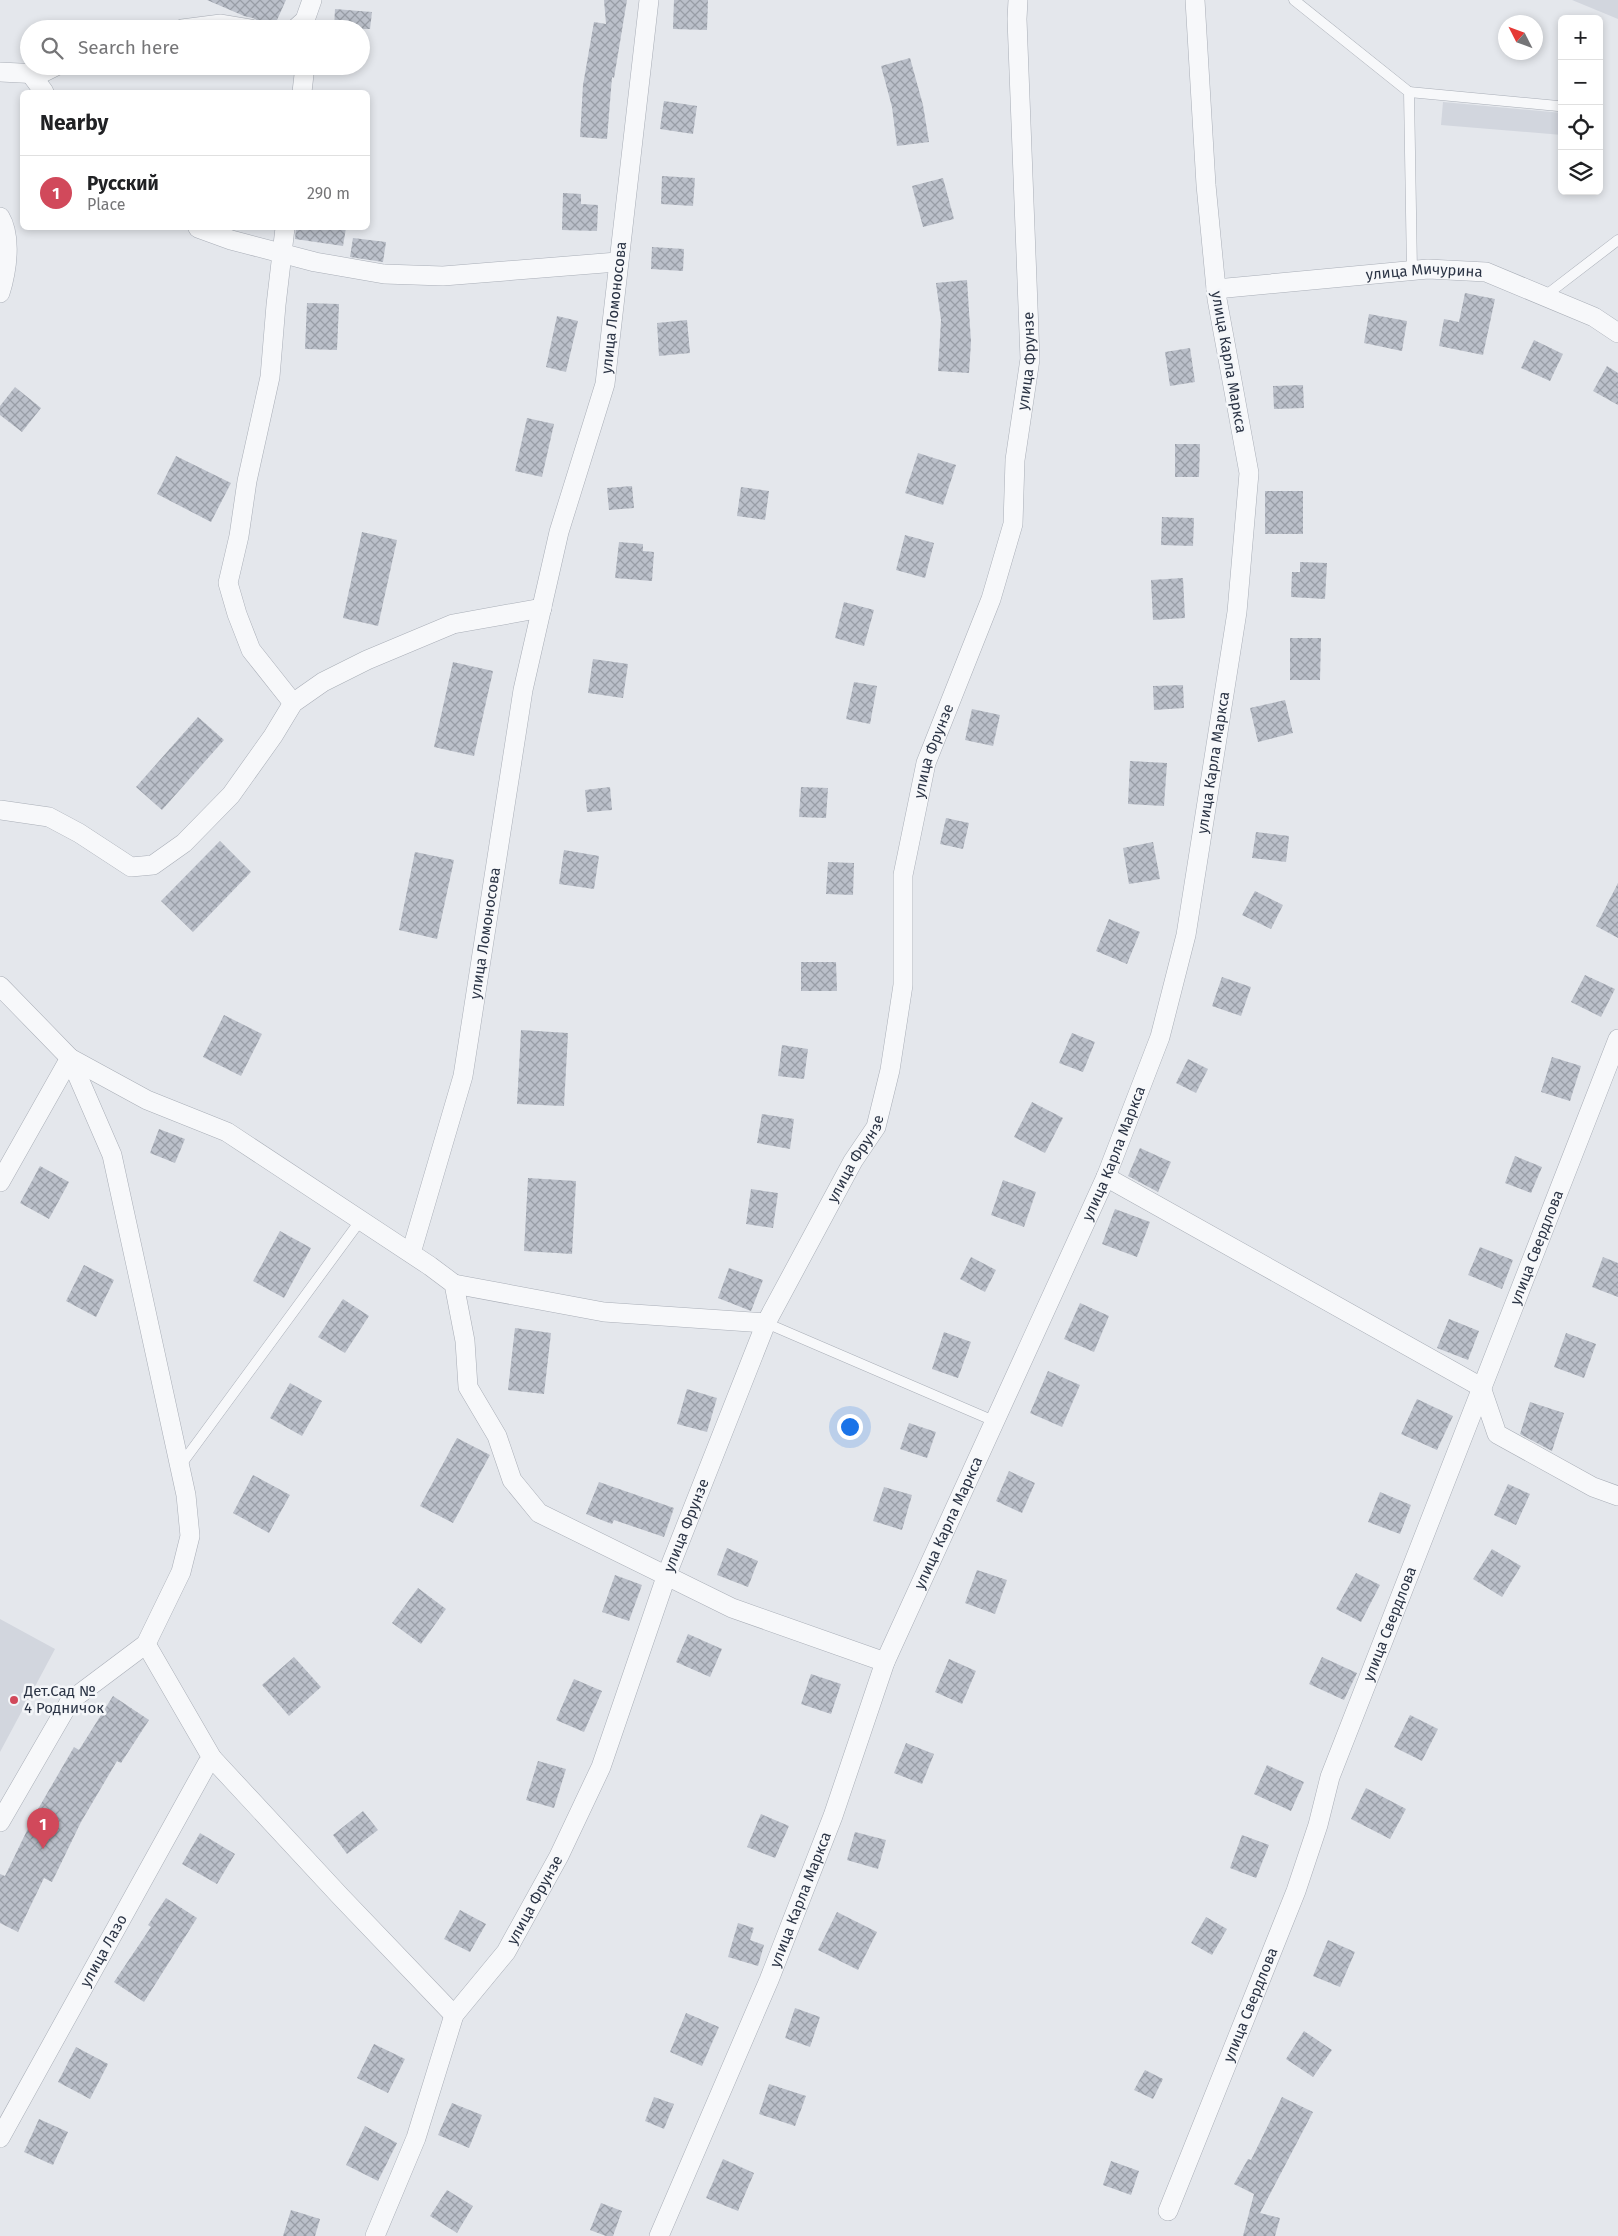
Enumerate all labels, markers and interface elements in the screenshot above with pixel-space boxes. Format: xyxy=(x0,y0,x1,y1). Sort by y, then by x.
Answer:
north arrow xyxy=(1498,15,1543,60)
map controls xyxy=(1558,15,1603,195)
button: + xyxy=(1558,15,1603,60)
search box xyxy=(20,20,370,75)
icon: search xyxy=(38,34,66,62)
text: Search here xyxy=(78,36,179,59)
button: − xyxy=(1558,60,1603,105)
button: locate xyxy=(1558,105,1603,150)
text: Nearby xyxy=(40,110,108,136)
button: layers xyxy=(1558,150,1603,195)
text: Русский xyxy=(87,172,159,195)
text: 1 xyxy=(52,184,60,203)
text: 290 m xyxy=(307,184,350,203)
text: Place xyxy=(87,195,126,214)
street label: улица Ломоносова xyxy=(597,241,630,375)
street label: улица Мичурина xyxy=(1365,260,1483,284)
street label: улица Карла Маркса xyxy=(1208,290,1250,434)
street label: улица Фрунзе xyxy=(1014,311,1039,411)
street label: улица Карла Маркса xyxy=(1193,690,1233,835)
street label: улица Фрунзе xyxy=(910,701,958,800)
street label: улица Ломоносова xyxy=(466,866,504,1000)
street label: улица Карла Маркса xyxy=(1078,1083,1149,1224)
street label: улица Фрунзе xyxy=(823,1113,888,1206)
street label: улица Свердлова xyxy=(1506,1188,1567,1308)
your location xyxy=(837,1414,863,1440)
street label: улица Карла Маркса xyxy=(910,1454,986,1592)
street label: улица Фрунзе xyxy=(660,1476,713,1575)
street label: улица Свердлова xyxy=(1359,1564,1420,1684)
place label: Дет.Сад № 4 Родничок xyxy=(23,1682,104,1717)
marker: Дет.Сад № 4 Родничок xyxy=(8,1694,20,1706)
pin: 1 xyxy=(27,1808,59,1849)
street label: улица Карла Маркса xyxy=(766,1829,835,1970)
street label: улица Фрунзе xyxy=(503,1852,566,1948)
street label: улица Лазо xyxy=(76,1911,131,1990)
street label: улица Свердлова xyxy=(1219,1945,1281,2065)

